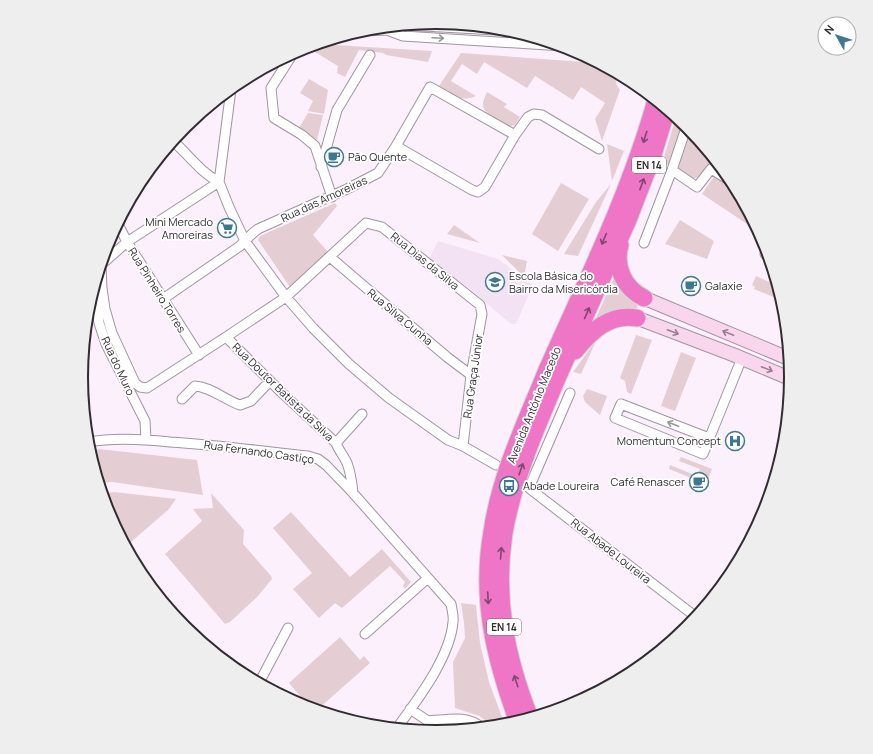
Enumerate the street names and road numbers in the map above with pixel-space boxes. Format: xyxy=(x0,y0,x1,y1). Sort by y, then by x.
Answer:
road number: EN 14 xyxy=(632,157,666,173)
street label: Rua das Amoreiras xyxy=(278,172,370,225)
street label: Rua Dias da Silva xyxy=(388,228,463,293)
street label: Rua Pinheiro Torres xyxy=(125,244,190,335)
street label: Rua Silva Cunha xyxy=(365,285,436,348)
street label: Rua Graça Júnior xyxy=(459,333,486,419)
street label: Rua do Muro xyxy=(98,334,139,398)
street label: Rua Doutor Batista da Silva xyxy=(229,339,337,444)
street label: Avenida António Macedo xyxy=(503,344,564,465)
street label: Rua Fernando Castiço xyxy=(203,436,316,467)
street label: Rua Abade Loureira xyxy=(568,515,654,587)
road number: EN 14 xyxy=(487,619,521,635)

